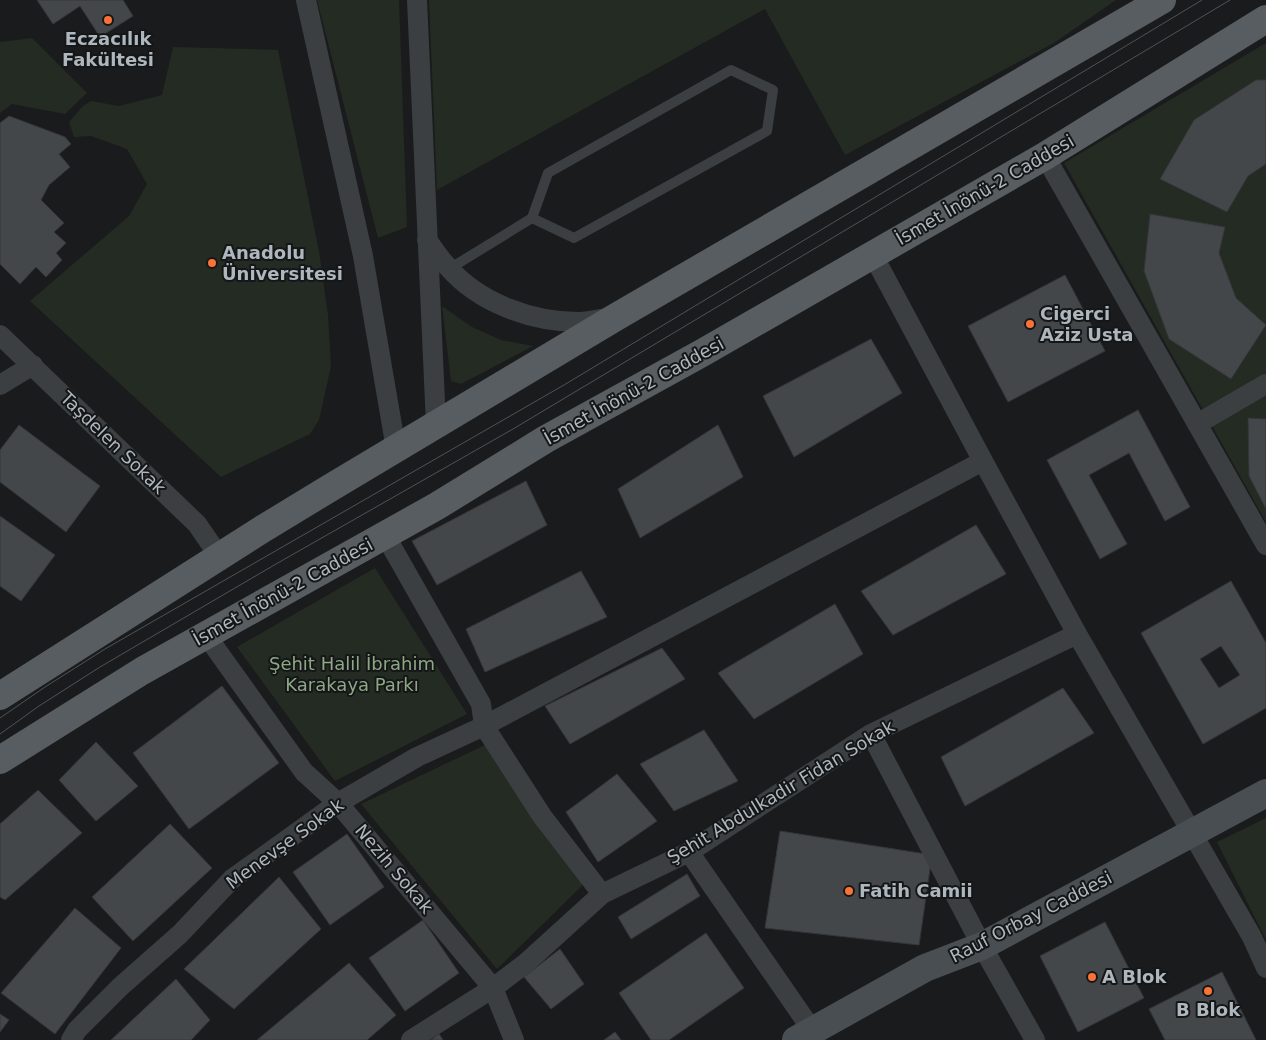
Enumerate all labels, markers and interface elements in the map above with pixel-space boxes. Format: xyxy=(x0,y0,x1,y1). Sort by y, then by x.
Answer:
marker: Eczacılık Fakültesi xyxy=(102,14,114,26)
place label: Eczacılık Fakültesi xyxy=(62,28,154,70)
street label: İsmet İnönü-2 Caddesi xyxy=(892,130,1078,249)
place label: Anadolu Üniversitesi xyxy=(222,242,343,284)
marker: Anadolu Üniversitesi xyxy=(206,257,218,269)
place label: Cigerci Aziz Usta xyxy=(1040,303,1133,345)
marker: Cigerci Aziz Usta xyxy=(1024,318,1036,330)
street label: İsmet İnönü-2 Caddesi xyxy=(540,332,727,449)
street label: Taşdelen Sokak xyxy=(56,386,171,499)
street label: İsmet İnönü-2 Caddesi xyxy=(189,533,376,650)
park label: Şehit Halil İbrahim Karakaya Parkı xyxy=(269,653,435,695)
street label: Şehit Abdulkadir Fidan Sokak xyxy=(663,715,899,868)
street label: Menevşe Sokak xyxy=(222,794,348,893)
street label: Nezih Sokak xyxy=(351,820,438,918)
street label: Rauf Orbay Caddesi xyxy=(946,867,1115,967)
place label: Fatih Camii xyxy=(859,880,973,901)
marker: Fatih Camii xyxy=(843,885,855,897)
place label: A Blok xyxy=(1102,966,1167,987)
marker: A Blok xyxy=(1086,971,1098,983)
marker: B Blok xyxy=(1202,985,1214,997)
place label: B Blok xyxy=(1176,999,1241,1020)

